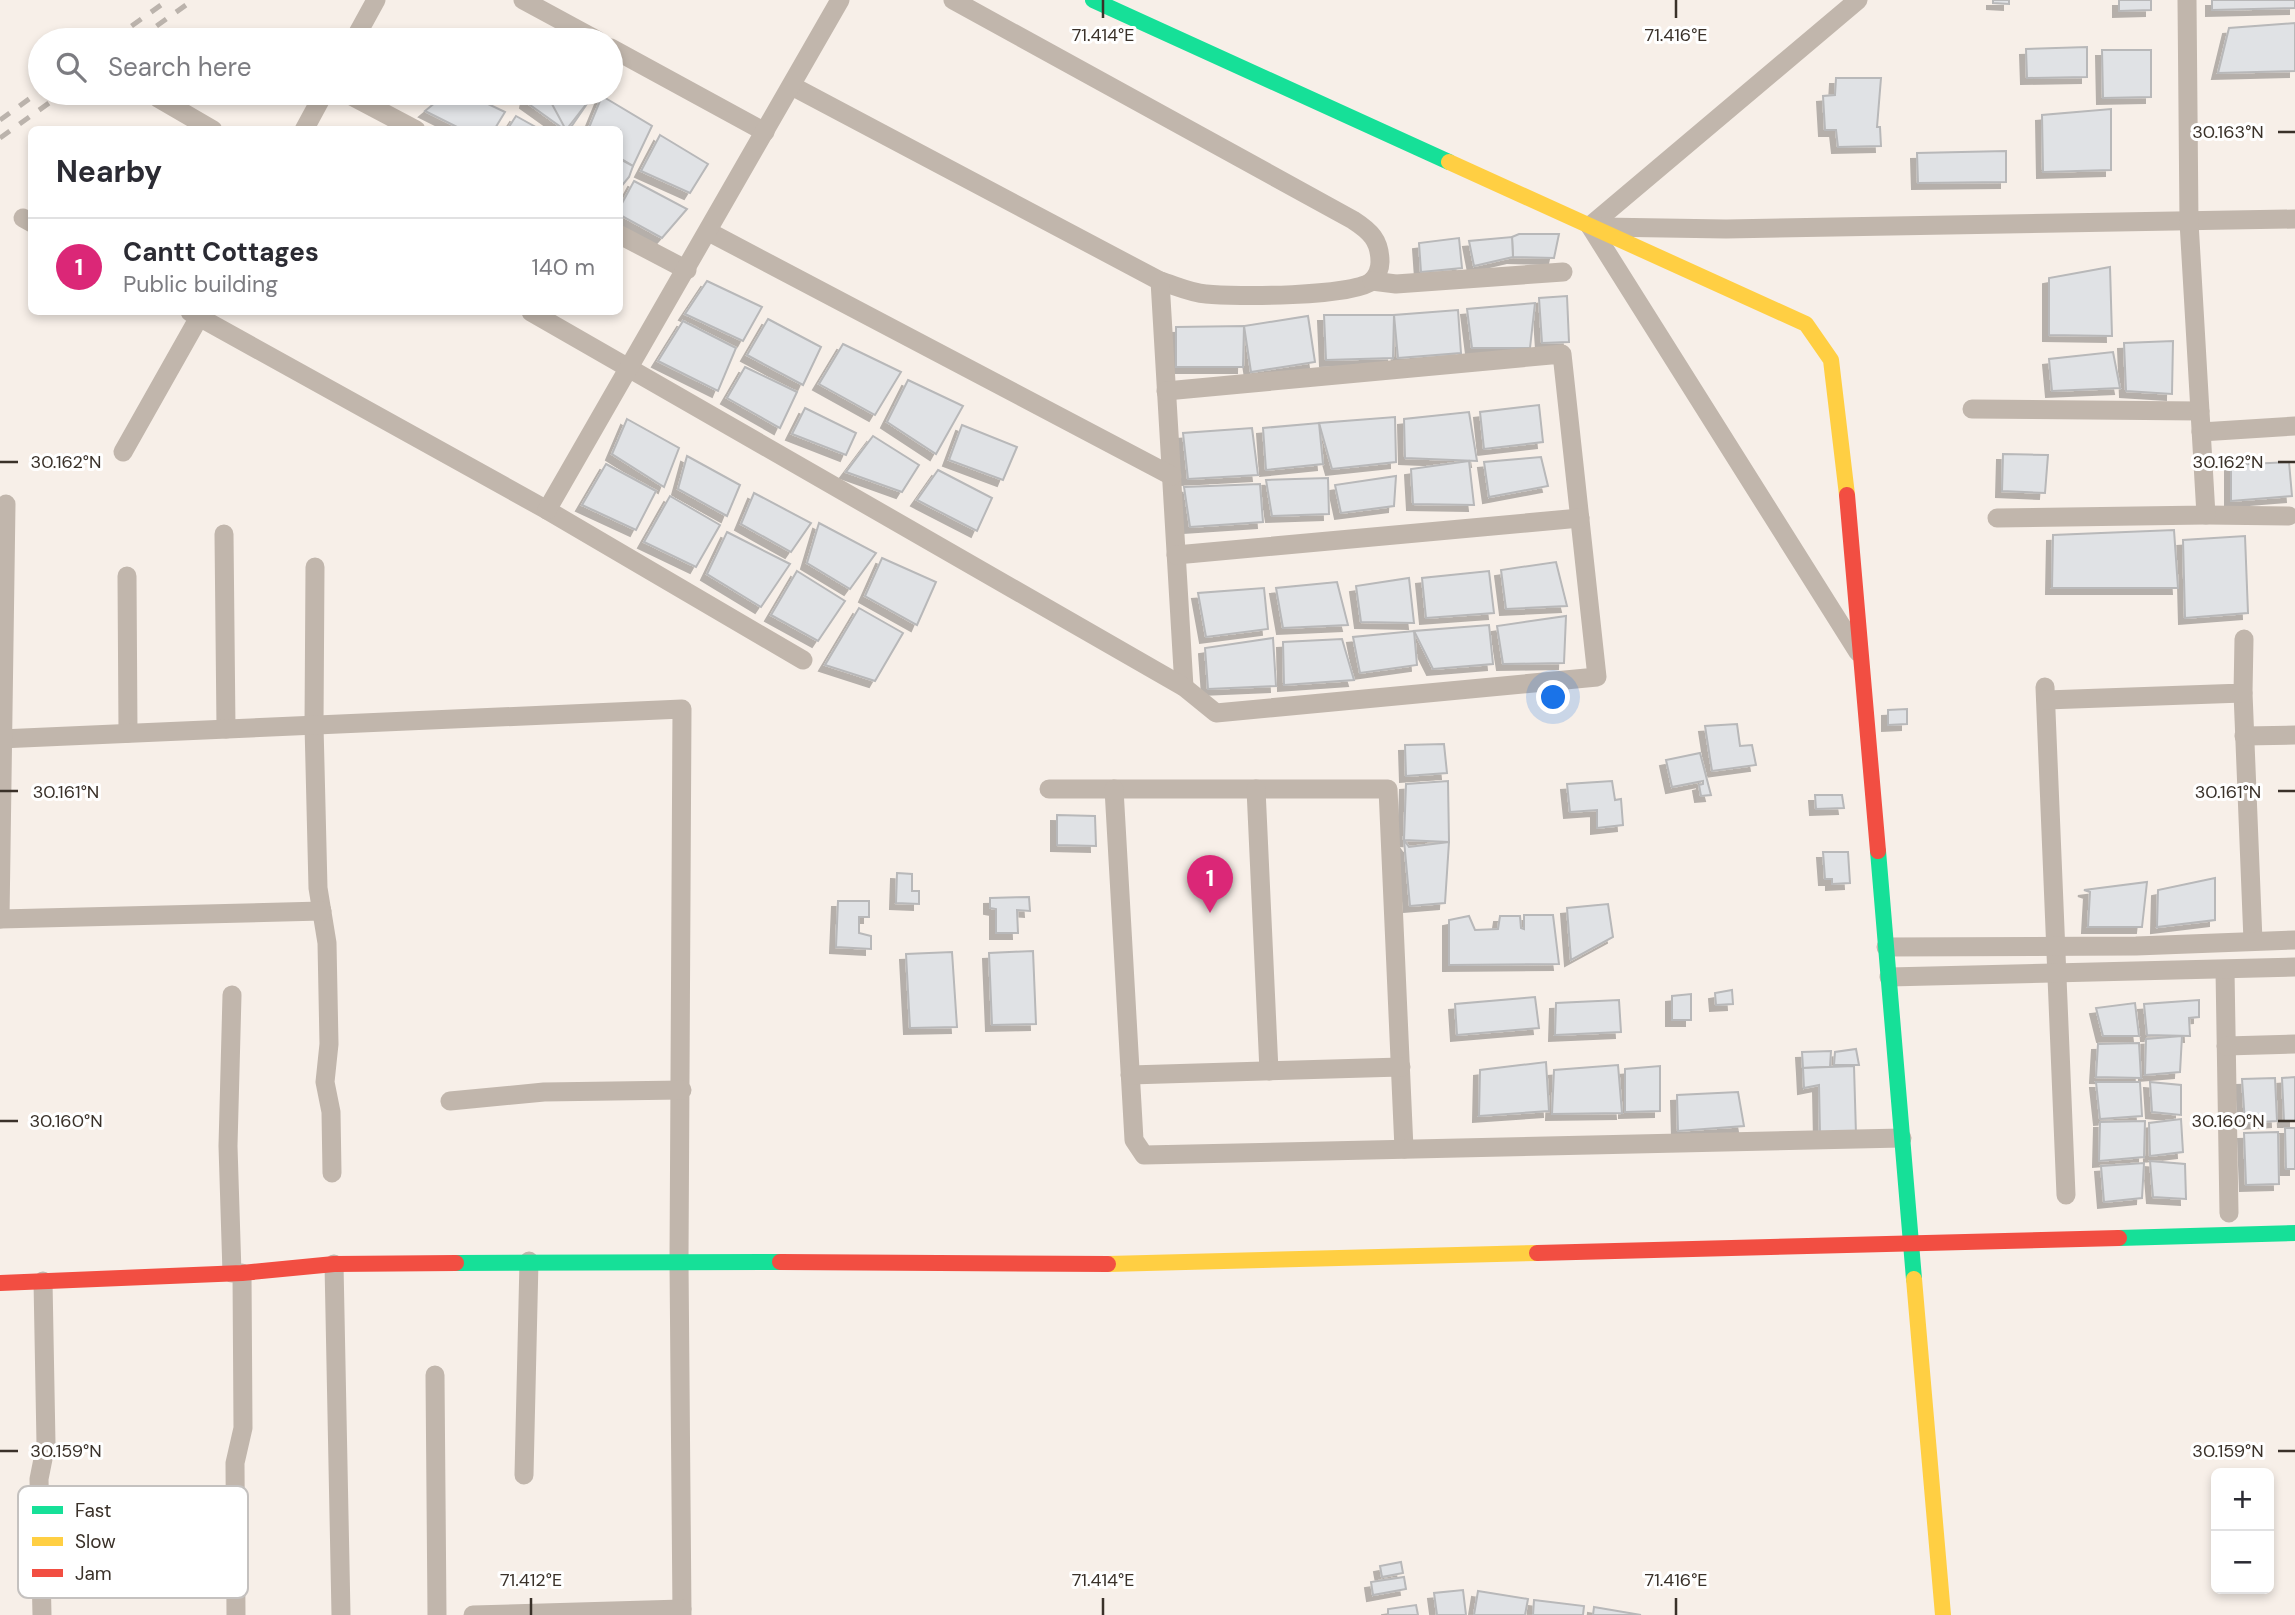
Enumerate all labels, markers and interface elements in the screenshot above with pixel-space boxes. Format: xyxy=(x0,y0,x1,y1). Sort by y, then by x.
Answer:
text: 71.414°E xyxy=(1072,23,1134,47)
text: 71.416°E xyxy=(1644,23,1708,47)
search box xyxy=(28,28,623,105)
icon: search xyxy=(52,48,90,86)
text: Search here xyxy=(108,50,251,84)
text: 30.163°N xyxy=(2192,120,2264,144)
text: Nearby xyxy=(56,152,162,191)
text: Cantt Cottages xyxy=(123,235,319,269)
text: 1 xyxy=(75,252,83,282)
text: 140 m xyxy=(532,252,595,282)
text: Public building xyxy=(123,269,278,299)
text: 30.162°N xyxy=(31,450,101,474)
text: 30.162°N xyxy=(2193,450,2263,474)
your location xyxy=(1536,680,1570,714)
text: 30.161°N xyxy=(33,780,99,804)
text: 30.161°N xyxy=(2195,780,2261,804)
pin: 1 xyxy=(1187,855,1233,913)
text: 30.160°N xyxy=(29,1109,103,1133)
text: 30.160°N xyxy=(2191,1109,2265,1133)
text: 30.159°N xyxy=(30,1439,102,1463)
text: 30.159°N xyxy=(2192,1439,2264,1463)
map controls xyxy=(2211,1468,2274,1594)
button: + xyxy=(2211,1468,2274,1531)
legend xyxy=(18,1486,248,1598)
text: Fast xyxy=(75,1498,111,1523)
text: Slow xyxy=(75,1529,116,1554)
button: − xyxy=(2211,1531,2274,1594)
text: Jam xyxy=(75,1561,112,1586)
text: 71.412°E xyxy=(500,1568,562,1592)
text: 71.414°E xyxy=(1072,1568,1134,1592)
text: 71.416°E xyxy=(1644,1568,1708,1592)

